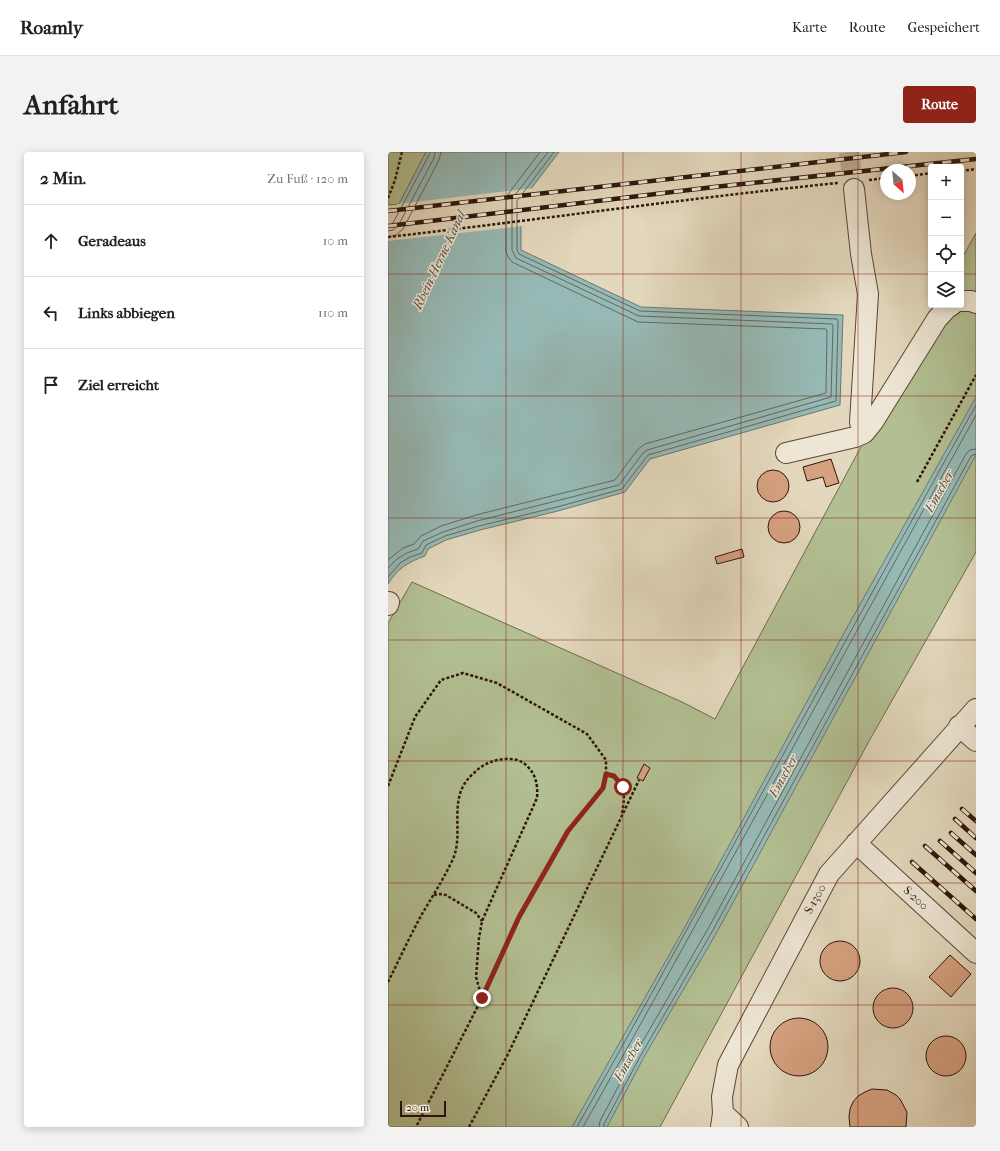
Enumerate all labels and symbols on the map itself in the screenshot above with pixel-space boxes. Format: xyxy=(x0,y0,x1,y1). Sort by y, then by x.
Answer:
north arrow xyxy=(880,164,916,200)
water label: Rhein-Herne-Kanal xyxy=(409,207,469,312)
water label: Emscher xyxy=(921,466,957,516)
water label: Emscher xyxy=(765,751,801,801)
route start xyxy=(614,778,632,796)
street label: S-1300 xyxy=(801,882,829,916)
street label: S-200 xyxy=(901,883,931,913)
route end xyxy=(473,989,491,1007)
water label: Emscher xyxy=(610,1035,646,1085)
scale bar xyxy=(400,1099,446,1118)

